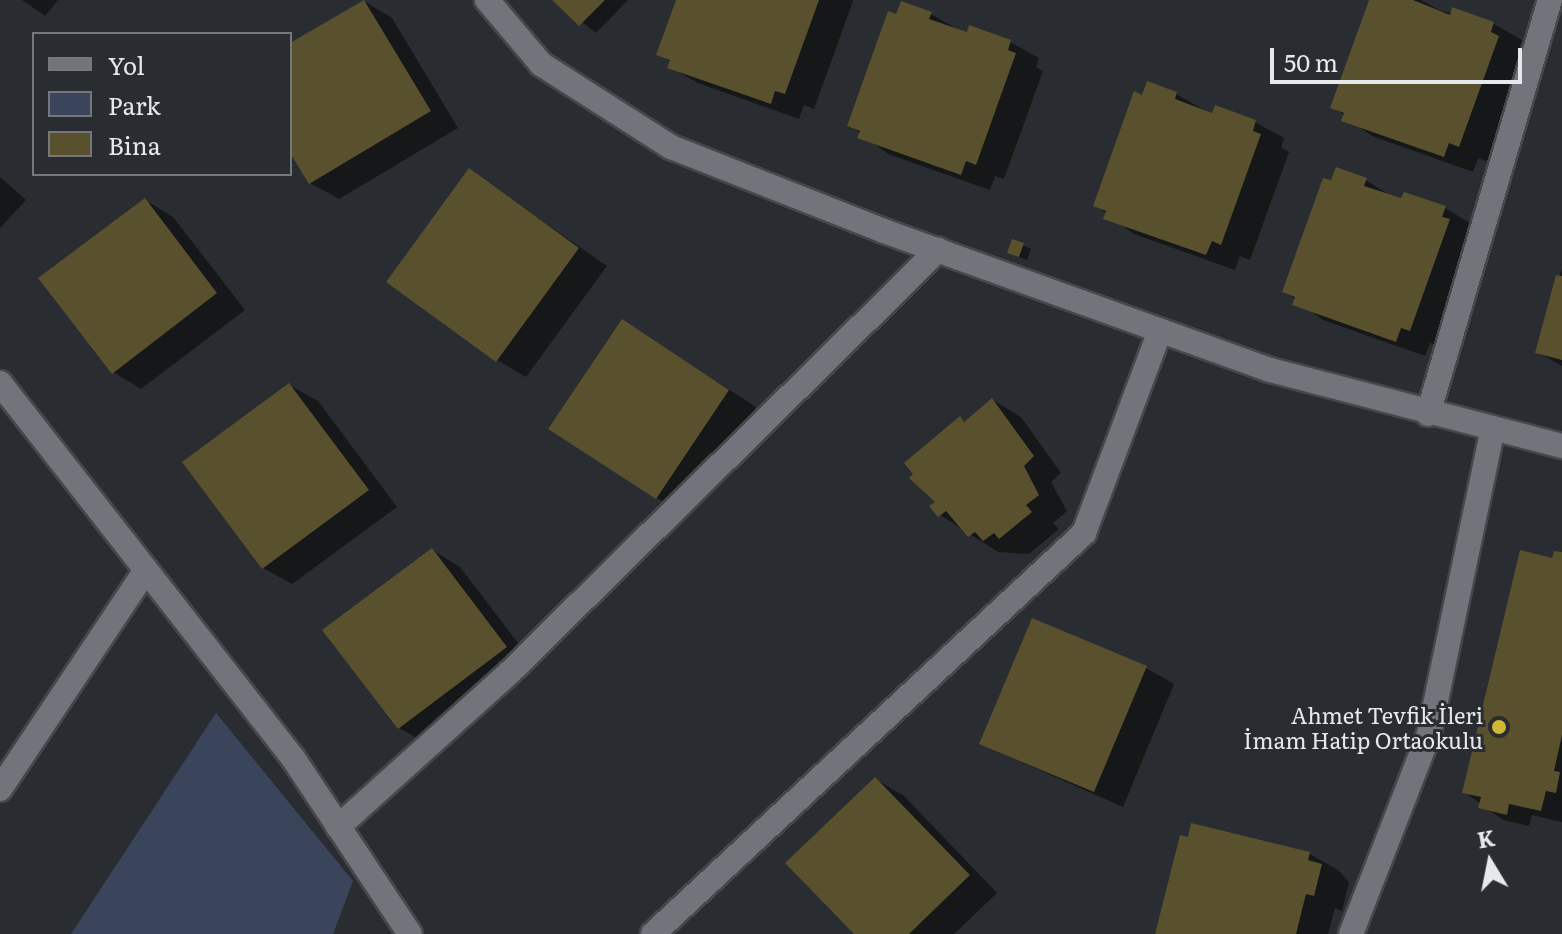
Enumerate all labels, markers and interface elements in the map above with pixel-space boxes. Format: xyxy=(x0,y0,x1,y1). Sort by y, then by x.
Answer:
legend xyxy=(32,32,292,176)
scale bar xyxy=(1274,32,1526,82)
text: 50 m xyxy=(1284,44,1338,79)
text: Yol xyxy=(108,47,145,82)
text: Park xyxy=(108,87,161,122)
text: Bina xyxy=(108,127,161,162)
place label: Ahmet Tevfik İleri İmam Hatip Ortaokulu xyxy=(1243,701,1483,752)
marker: Ahmet Tevfik İleri İmam Hatip Ortaokulu xyxy=(1490,718,1508,736)
text: K xyxy=(1474,820,1497,856)
north arrow xyxy=(1450,822,1530,902)

